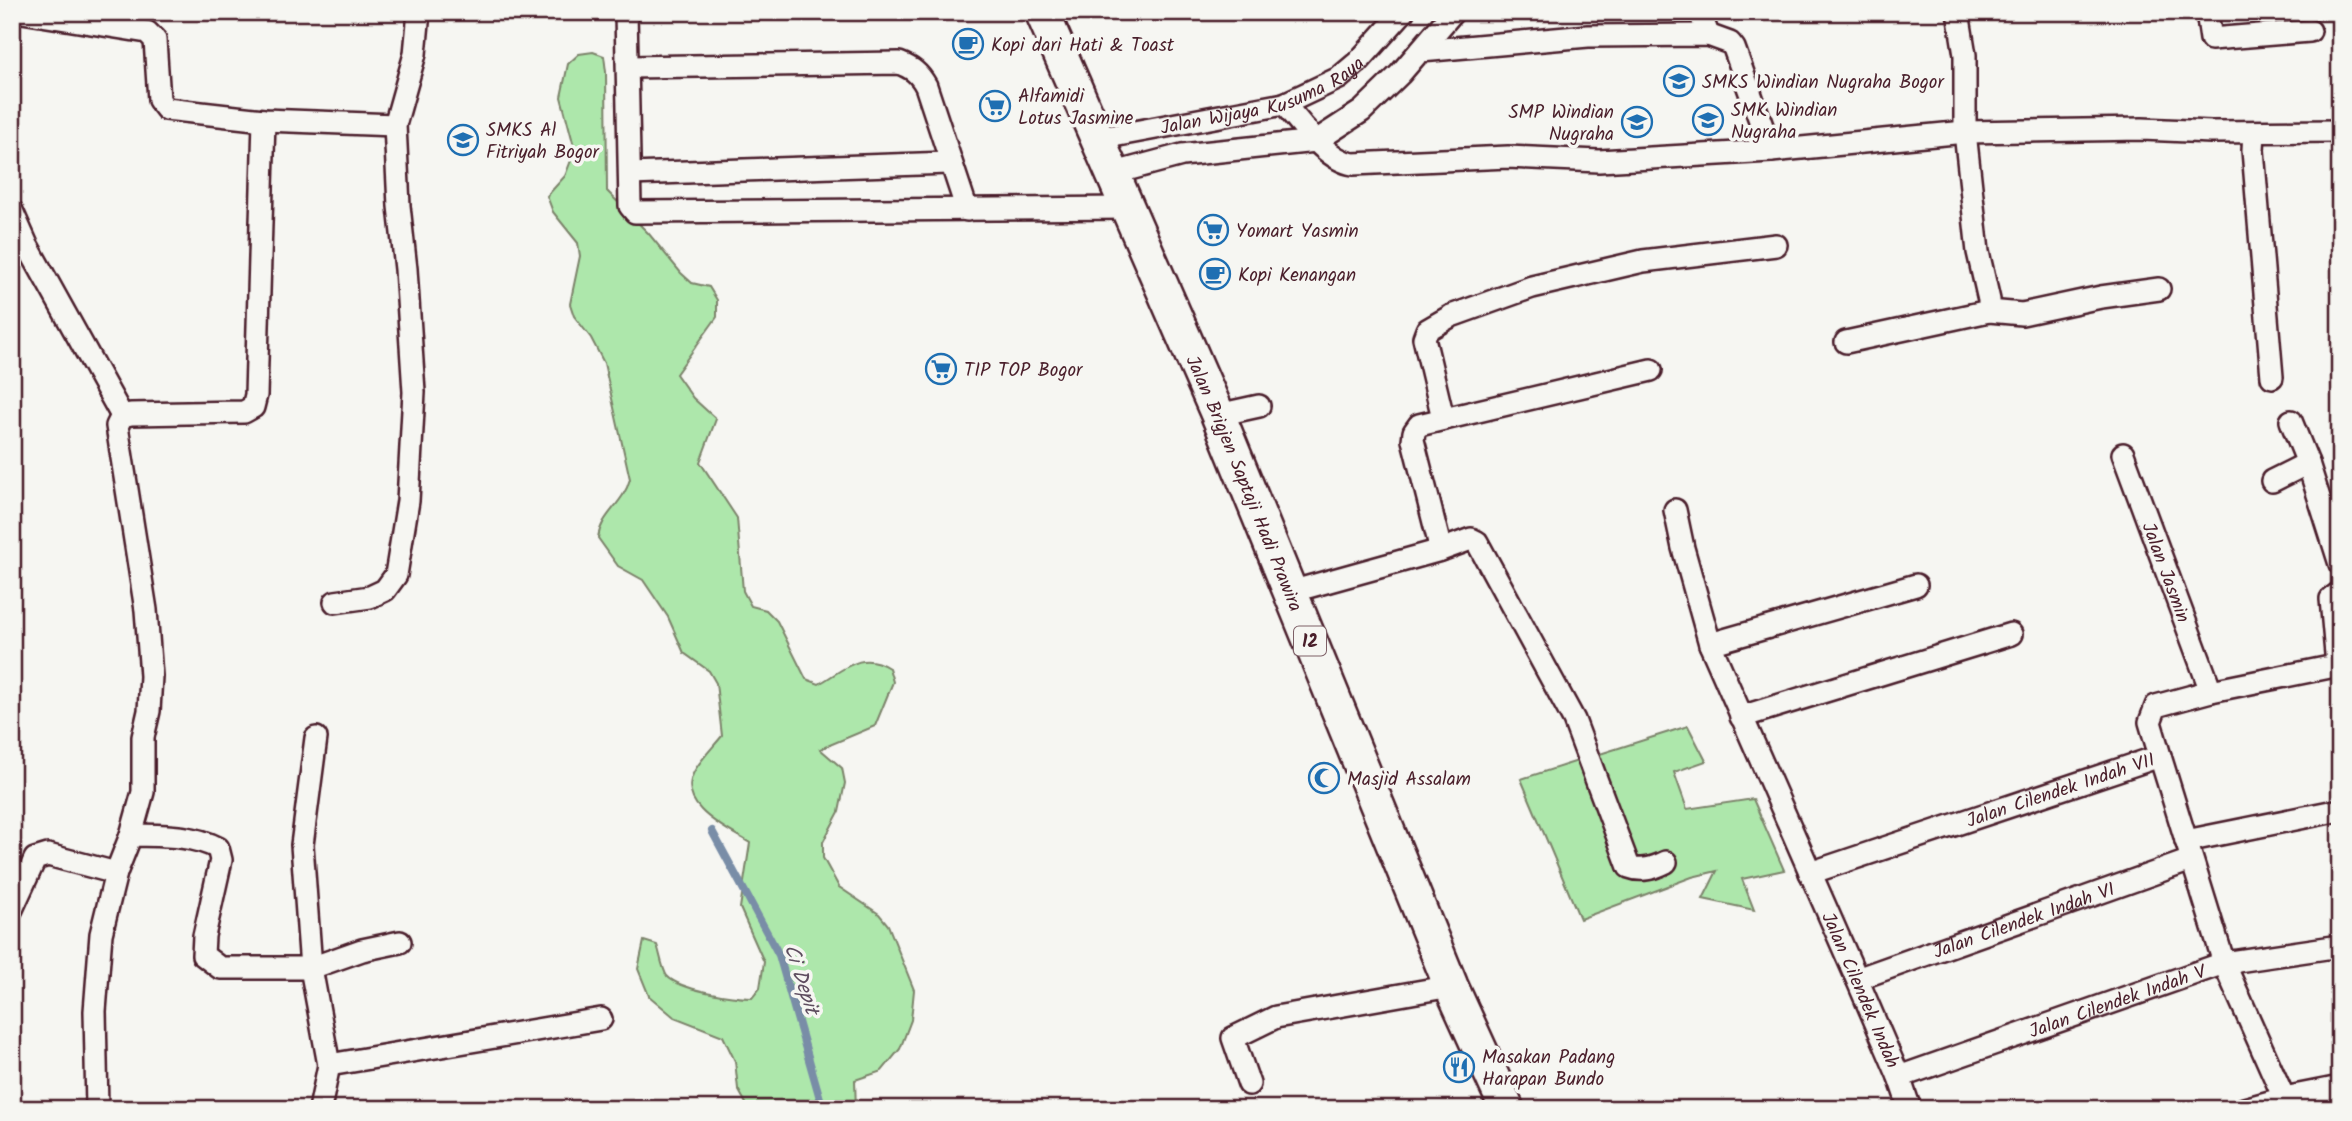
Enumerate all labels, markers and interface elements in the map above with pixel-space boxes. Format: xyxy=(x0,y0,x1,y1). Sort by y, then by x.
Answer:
cafe icon: Kopi dari Hati & Toast xyxy=(951,27,985,61)
place label: Kopi dari Hati & Toast xyxy=(991,31,1175,61)
street label: Jalan Wijaya Kusuma Raya xyxy=(1158,50,1372,144)
school or university icon: SMKS Windian Nugraha Bogor xyxy=(1662,64,1696,98)
place label: SMKS Windian Nugraha Bogor xyxy=(1702,68,1945,98)
place label: Alfamidi Lotus Jasmine xyxy=(1018,82,1134,134)
supermarket icon: Alfamidi Lotus Jasmine xyxy=(978,89,1012,123)
place label: SMK Windian Nugraha xyxy=(1731,96,1837,148)
place label: SMP Windian Nugraha xyxy=(1508,98,1614,150)
school or university icon: SMK Windian Nugraha xyxy=(1691,103,1725,137)
school or university icon: SMP Windian Nugraha xyxy=(1620,105,1654,139)
place label: SMKS Al Fitriyah Bogor xyxy=(486,116,601,168)
school or university icon: SMKS Al Fitriyah Bogor xyxy=(446,123,480,157)
supermarket icon: Yomart Yasmin xyxy=(1196,213,1230,247)
place label: Yomart Yasmin xyxy=(1236,217,1359,247)
cafe icon: Kopi Kenangan xyxy=(1198,257,1232,291)
place label: Kopi Kenangan xyxy=(1238,261,1356,291)
street label: Jalan Brigjen Saptaji Hadi Prawira xyxy=(1177,351,1310,617)
supermarket icon: TIP TOP Bogor xyxy=(924,352,958,386)
place label: TIP TOP Bogor xyxy=(964,356,1084,386)
street label: Jalan Jasmin xyxy=(2133,518,2197,627)
road number: 12 xyxy=(1294,626,1326,656)
street label: Jalan Cilendek Indah VII xyxy=(1963,746,2159,837)
mosque icon: Masjid Assalam xyxy=(1307,761,1341,795)
place label: Masjid Assalam xyxy=(1347,765,1471,795)
street label: Jalan Cilendek Indah VI xyxy=(1929,875,2120,968)
street label: Jalan Cilendek Indah xyxy=(1812,908,1907,1073)
water label: Ci Depit xyxy=(774,940,828,1022)
street label: Jalan Cilendek Indah V xyxy=(2025,957,2212,1047)
place label: Masakan Padang Harapan Bundo xyxy=(1482,1043,1615,1095)
restaurant icon: Masakan Padang Harapan Bundo xyxy=(1442,1050,1476,1084)

